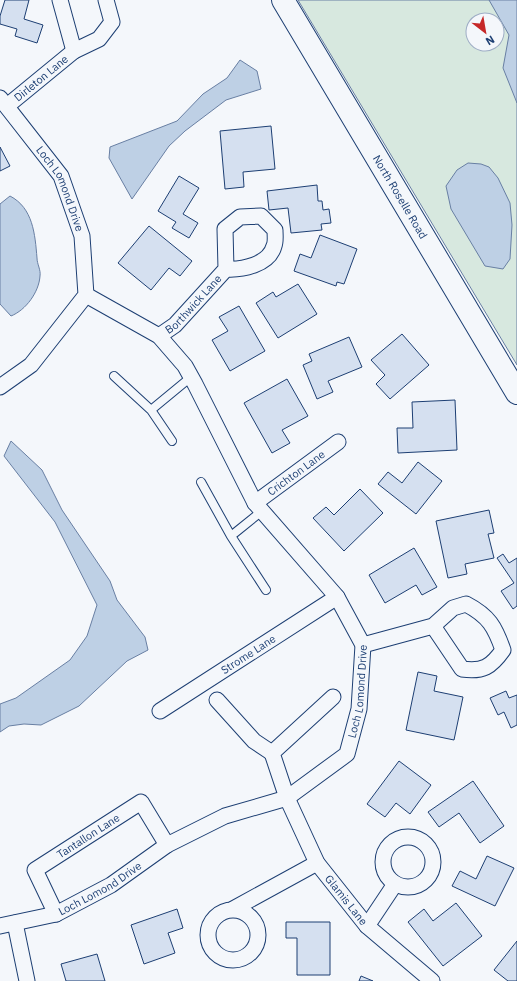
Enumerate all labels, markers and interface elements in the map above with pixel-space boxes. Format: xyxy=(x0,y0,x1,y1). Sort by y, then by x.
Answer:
north arrow xyxy=(465,12,505,52)
text: N xyxy=(483,33,497,49)
street label: Dirleton Lane xyxy=(11,52,71,104)
street label: Loch Lomond Drive xyxy=(33,143,87,233)
street label: North Roselle Road xyxy=(370,152,431,241)
street label: Borthwick Lane xyxy=(162,272,224,337)
street label: Crichton Lane xyxy=(265,447,328,499)
street label: Strome Lane xyxy=(218,631,278,677)
street label: Loch Lomond Drive xyxy=(345,644,370,740)
street label: Tantallon Lane xyxy=(54,811,122,861)
street label: Loch Lomond Drive xyxy=(56,859,144,918)
street label: Glamis Lane xyxy=(322,872,371,928)

